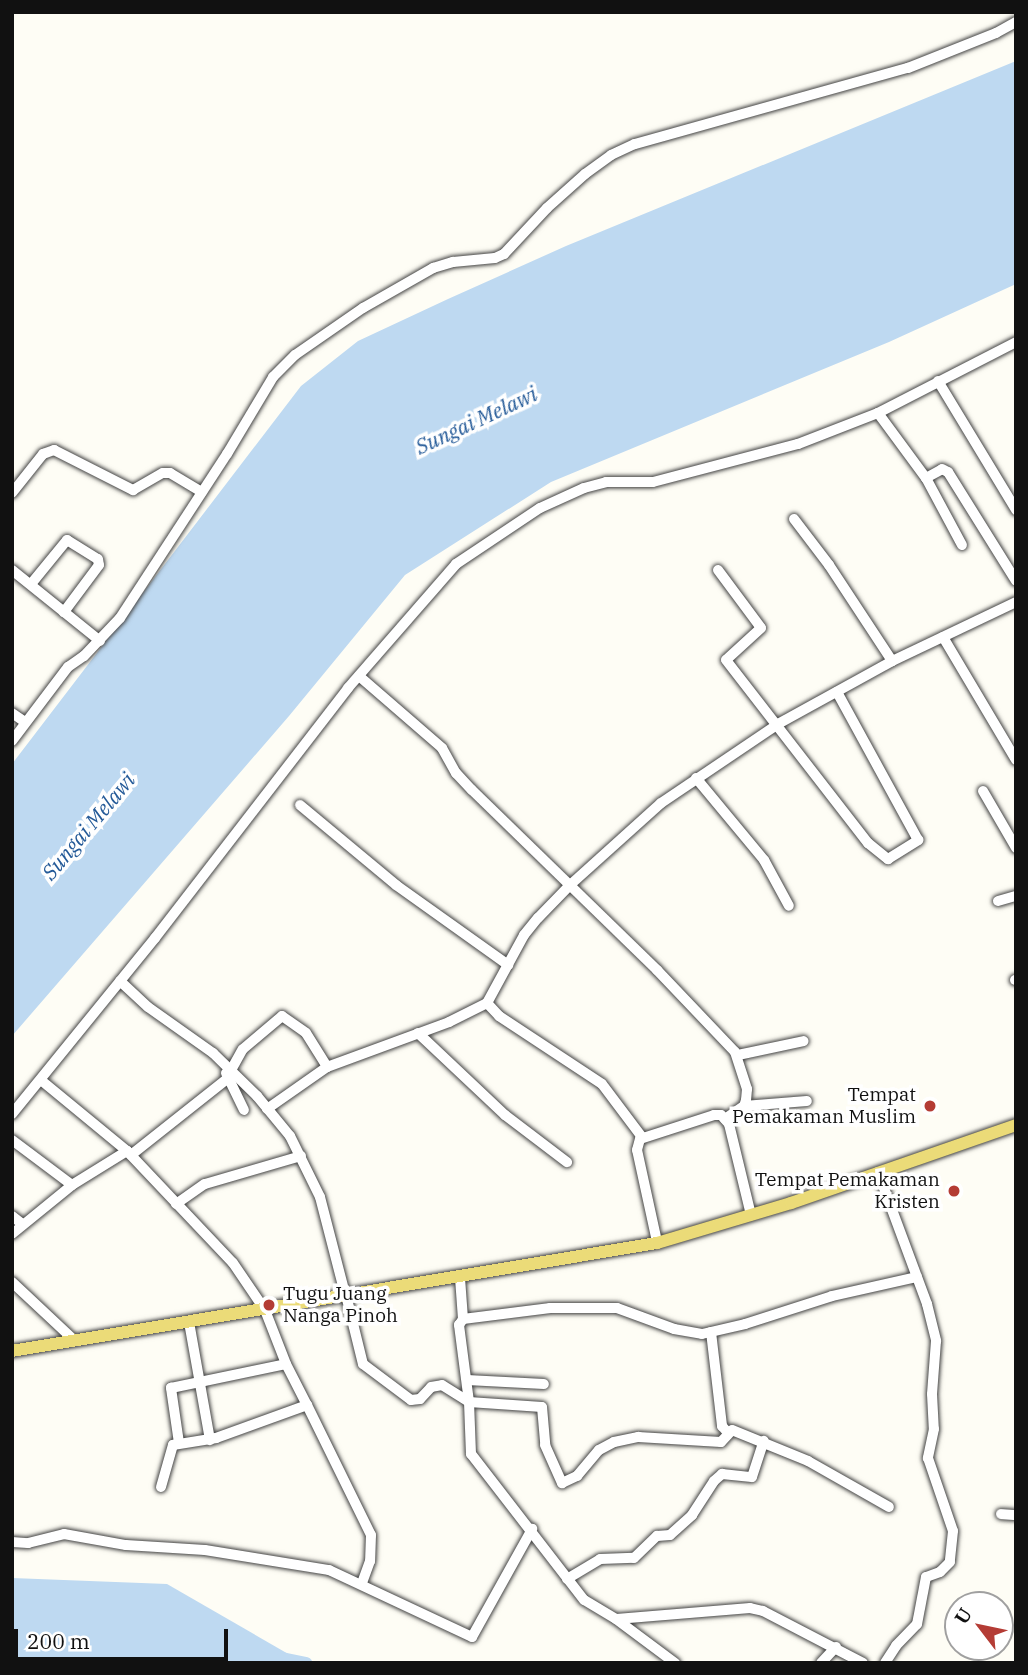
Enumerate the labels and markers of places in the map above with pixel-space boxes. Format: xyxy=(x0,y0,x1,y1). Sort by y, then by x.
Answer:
place label: Tempat Pemakaman Muslim xyxy=(732,1084,916,1128)
marker: Tempat Pemakaman Muslim xyxy=(922,1098,938,1114)
place label: Tempat Pemakaman Kristen xyxy=(755,1169,940,1213)
marker: Tempat Pemakaman Kristen xyxy=(946,1183,962,1199)
place label: Tugu Juang Nanga Pinoh xyxy=(283,1283,398,1327)
marker: Tugu Juang Nanga Pinoh xyxy=(261,1297,277,1313)

